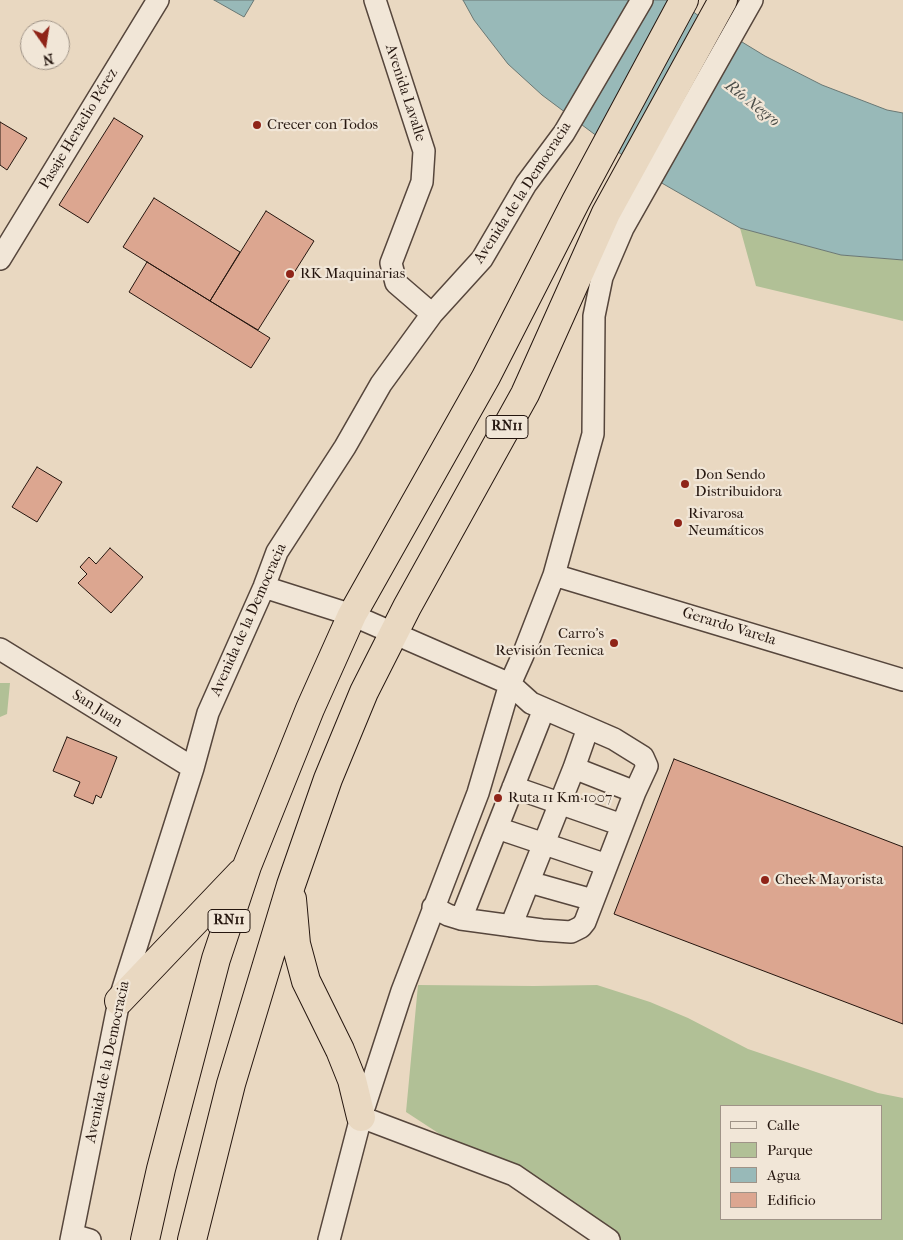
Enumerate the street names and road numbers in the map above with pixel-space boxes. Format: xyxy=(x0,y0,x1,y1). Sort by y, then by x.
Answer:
street label: Avenida Lavalle xyxy=(381,42,429,144)
street label: Pasaje Heraclio Pérez xyxy=(36,65,122,193)
street label: Avenida de la Democracia xyxy=(470,119,576,267)
road number: RN11 xyxy=(486,416,528,438)
street label: Avenida de la Democracia xyxy=(207,541,291,699)
street label: Gerardo Varela xyxy=(680,604,778,650)
street label: San Juan xyxy=(68,686,126,732)
road number: RN11 xyxy=(208,909,250,932)
street label: Avenida de la Democracia xyxy=(82,979,134,1145)

